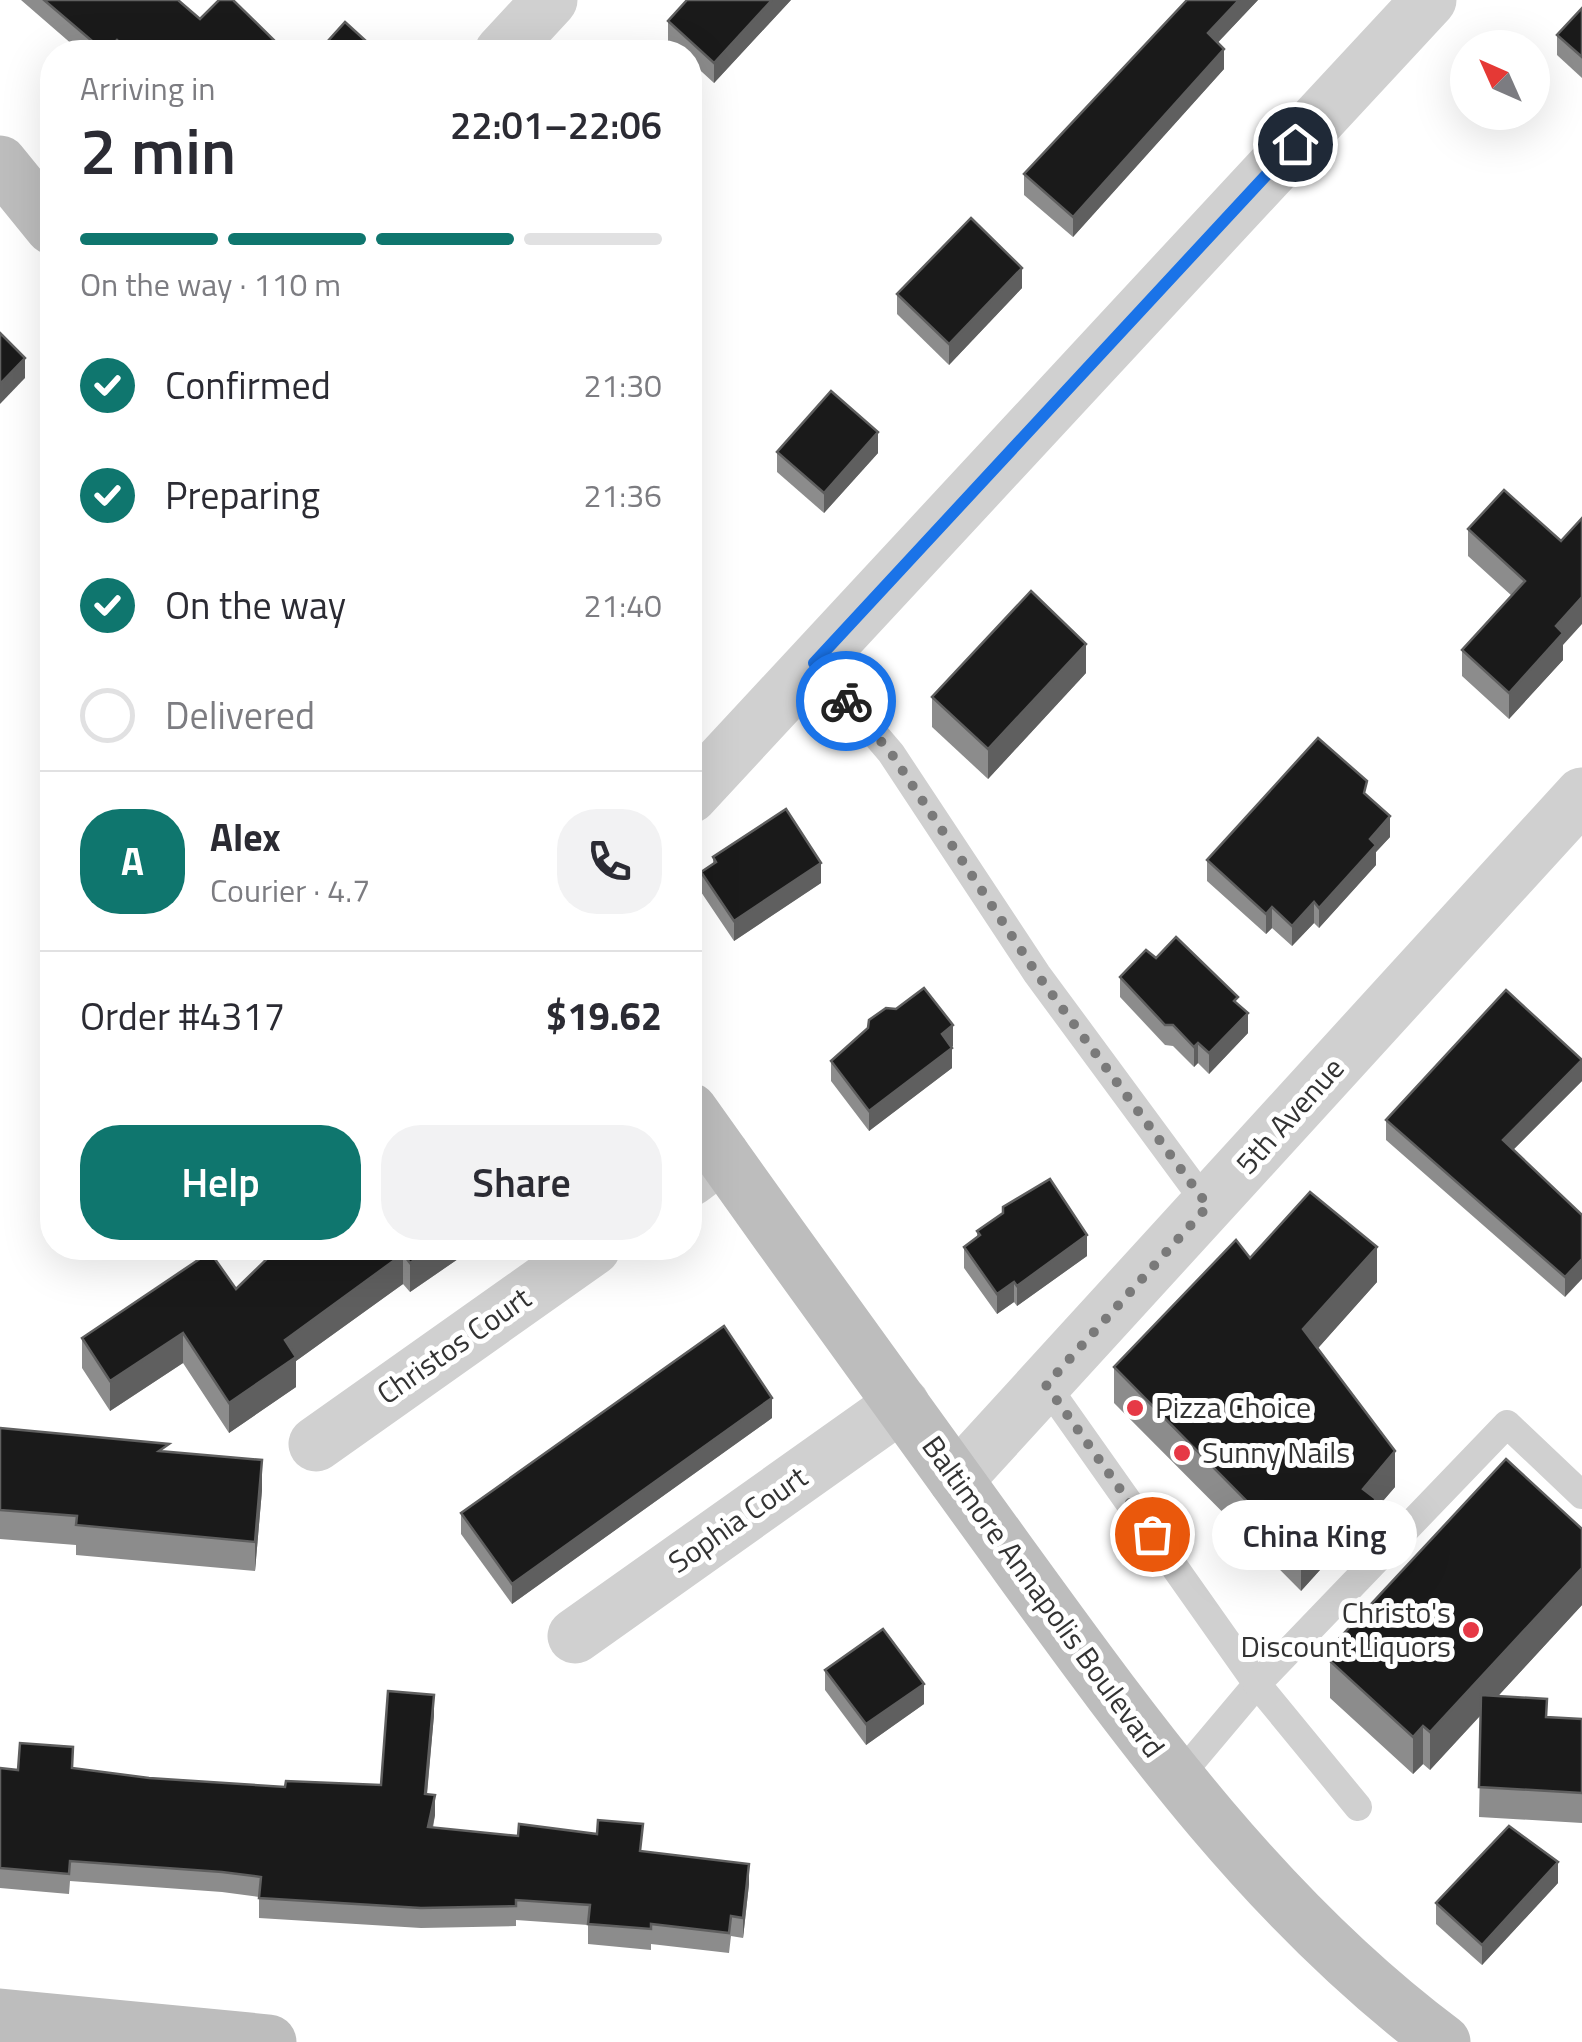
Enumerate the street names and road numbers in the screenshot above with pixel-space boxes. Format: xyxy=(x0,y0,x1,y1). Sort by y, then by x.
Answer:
street label: 5th Avenue xyxy=(1224,1046,1354,1184)
street label: Christos Court xyxy=(367,1275,540,1415)
street label: Baltimore Annapolis Boulevard xyxy=(911,1426,1177,1767)
street label: Sophia Court xyxy=(658,1454,817,1584)

